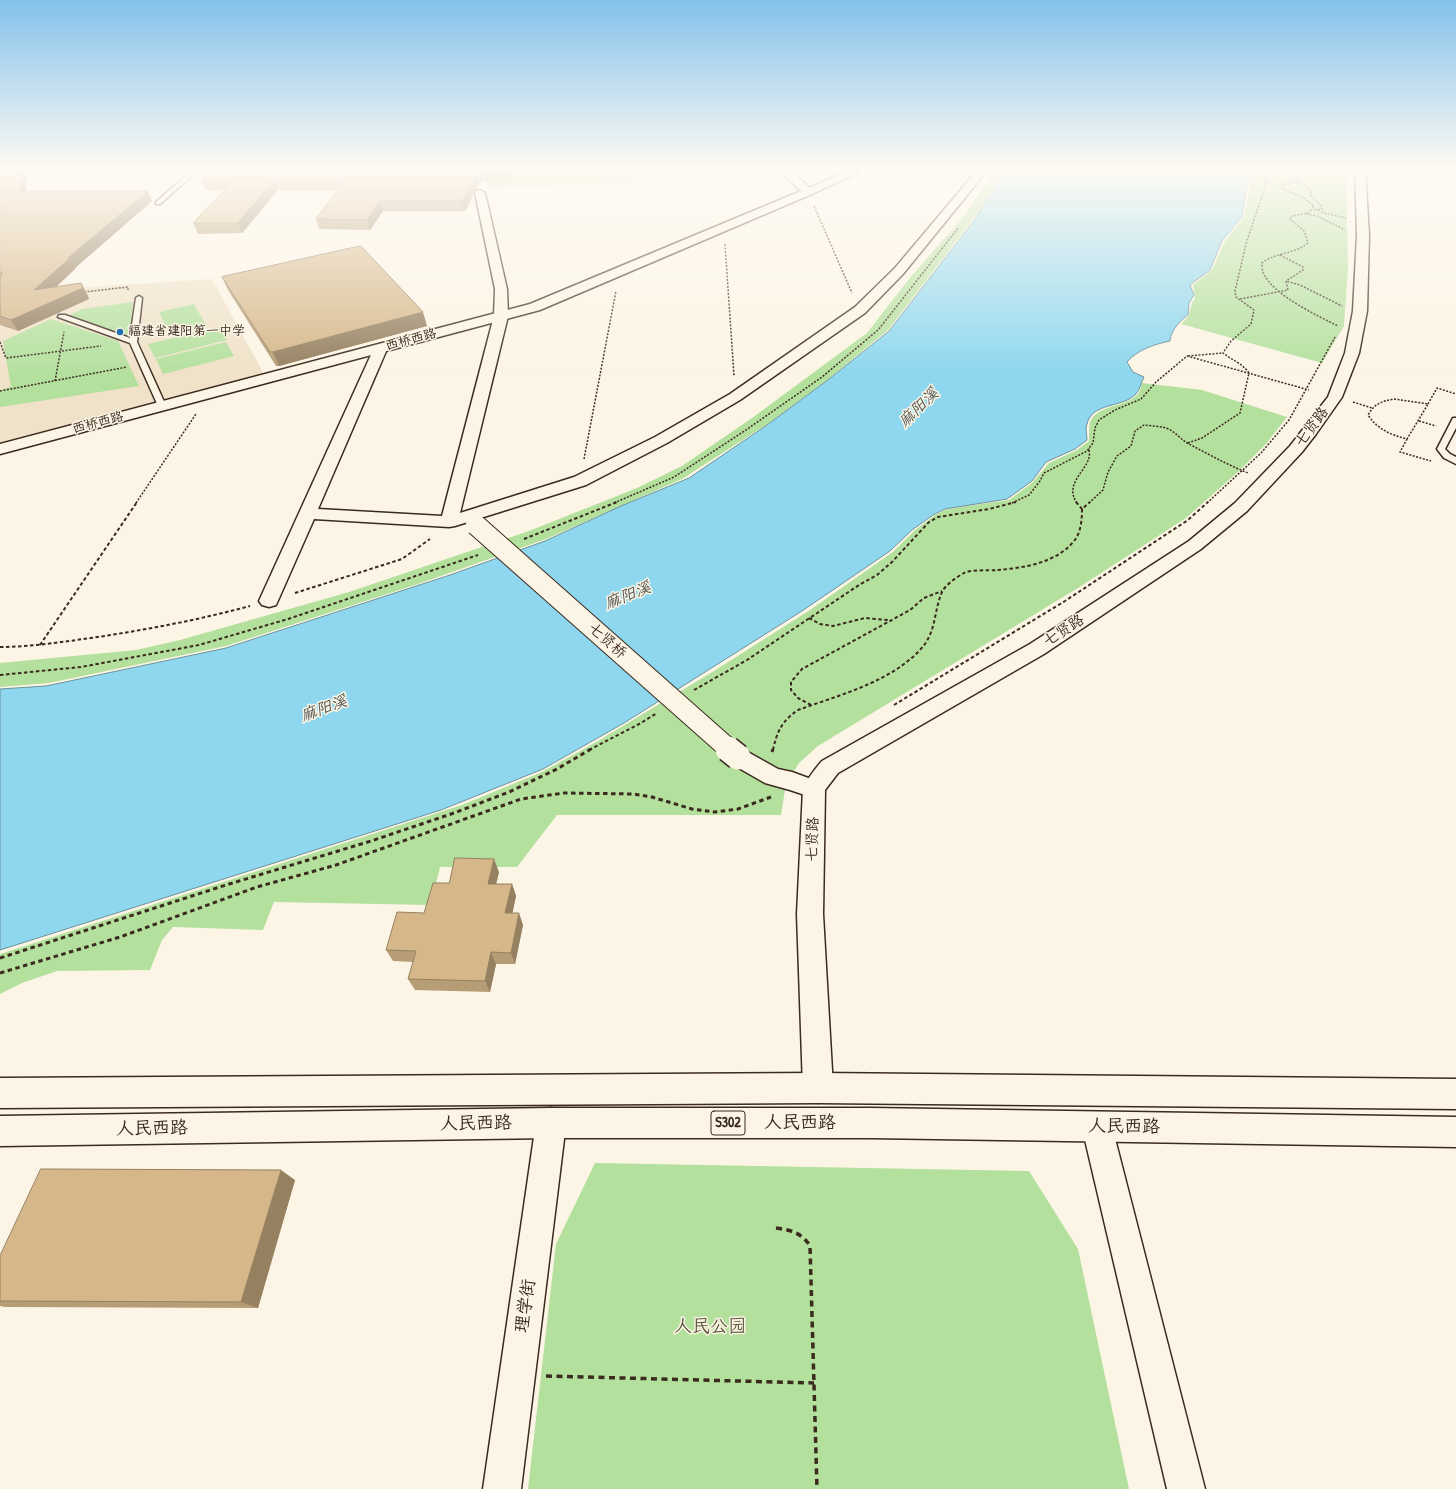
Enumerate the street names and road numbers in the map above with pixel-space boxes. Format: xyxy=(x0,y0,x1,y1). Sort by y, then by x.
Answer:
street label: 西桥西路 xyxy=(384,326,438,354)
street label: 七贤路 xyxy=(1291,404,1333,450)
street label: 西桥西路 xyxy=(71,409,125,437)
street label: 七贤路 xyxy=(1040,611,1088,651)
street label: 七贤桥 xyxy=(584,619,630,663)
street label: 七贤路 xyxy=(803,816,823,862)
road number: S302 xyxy=(711,1111,745,1135)
street label: 人民西路 xyxy=(764,1112,836,1134)
street label: 人民西路 xyxy=(440,1113,512,1135)
street label: 人民西路 xyxy=(1088,1116,1160,1138)
street label: 人民西路 xyxy=(116,1118,188,1140)
street label: 理学街 xyxy=(512,1278,540,1334)

